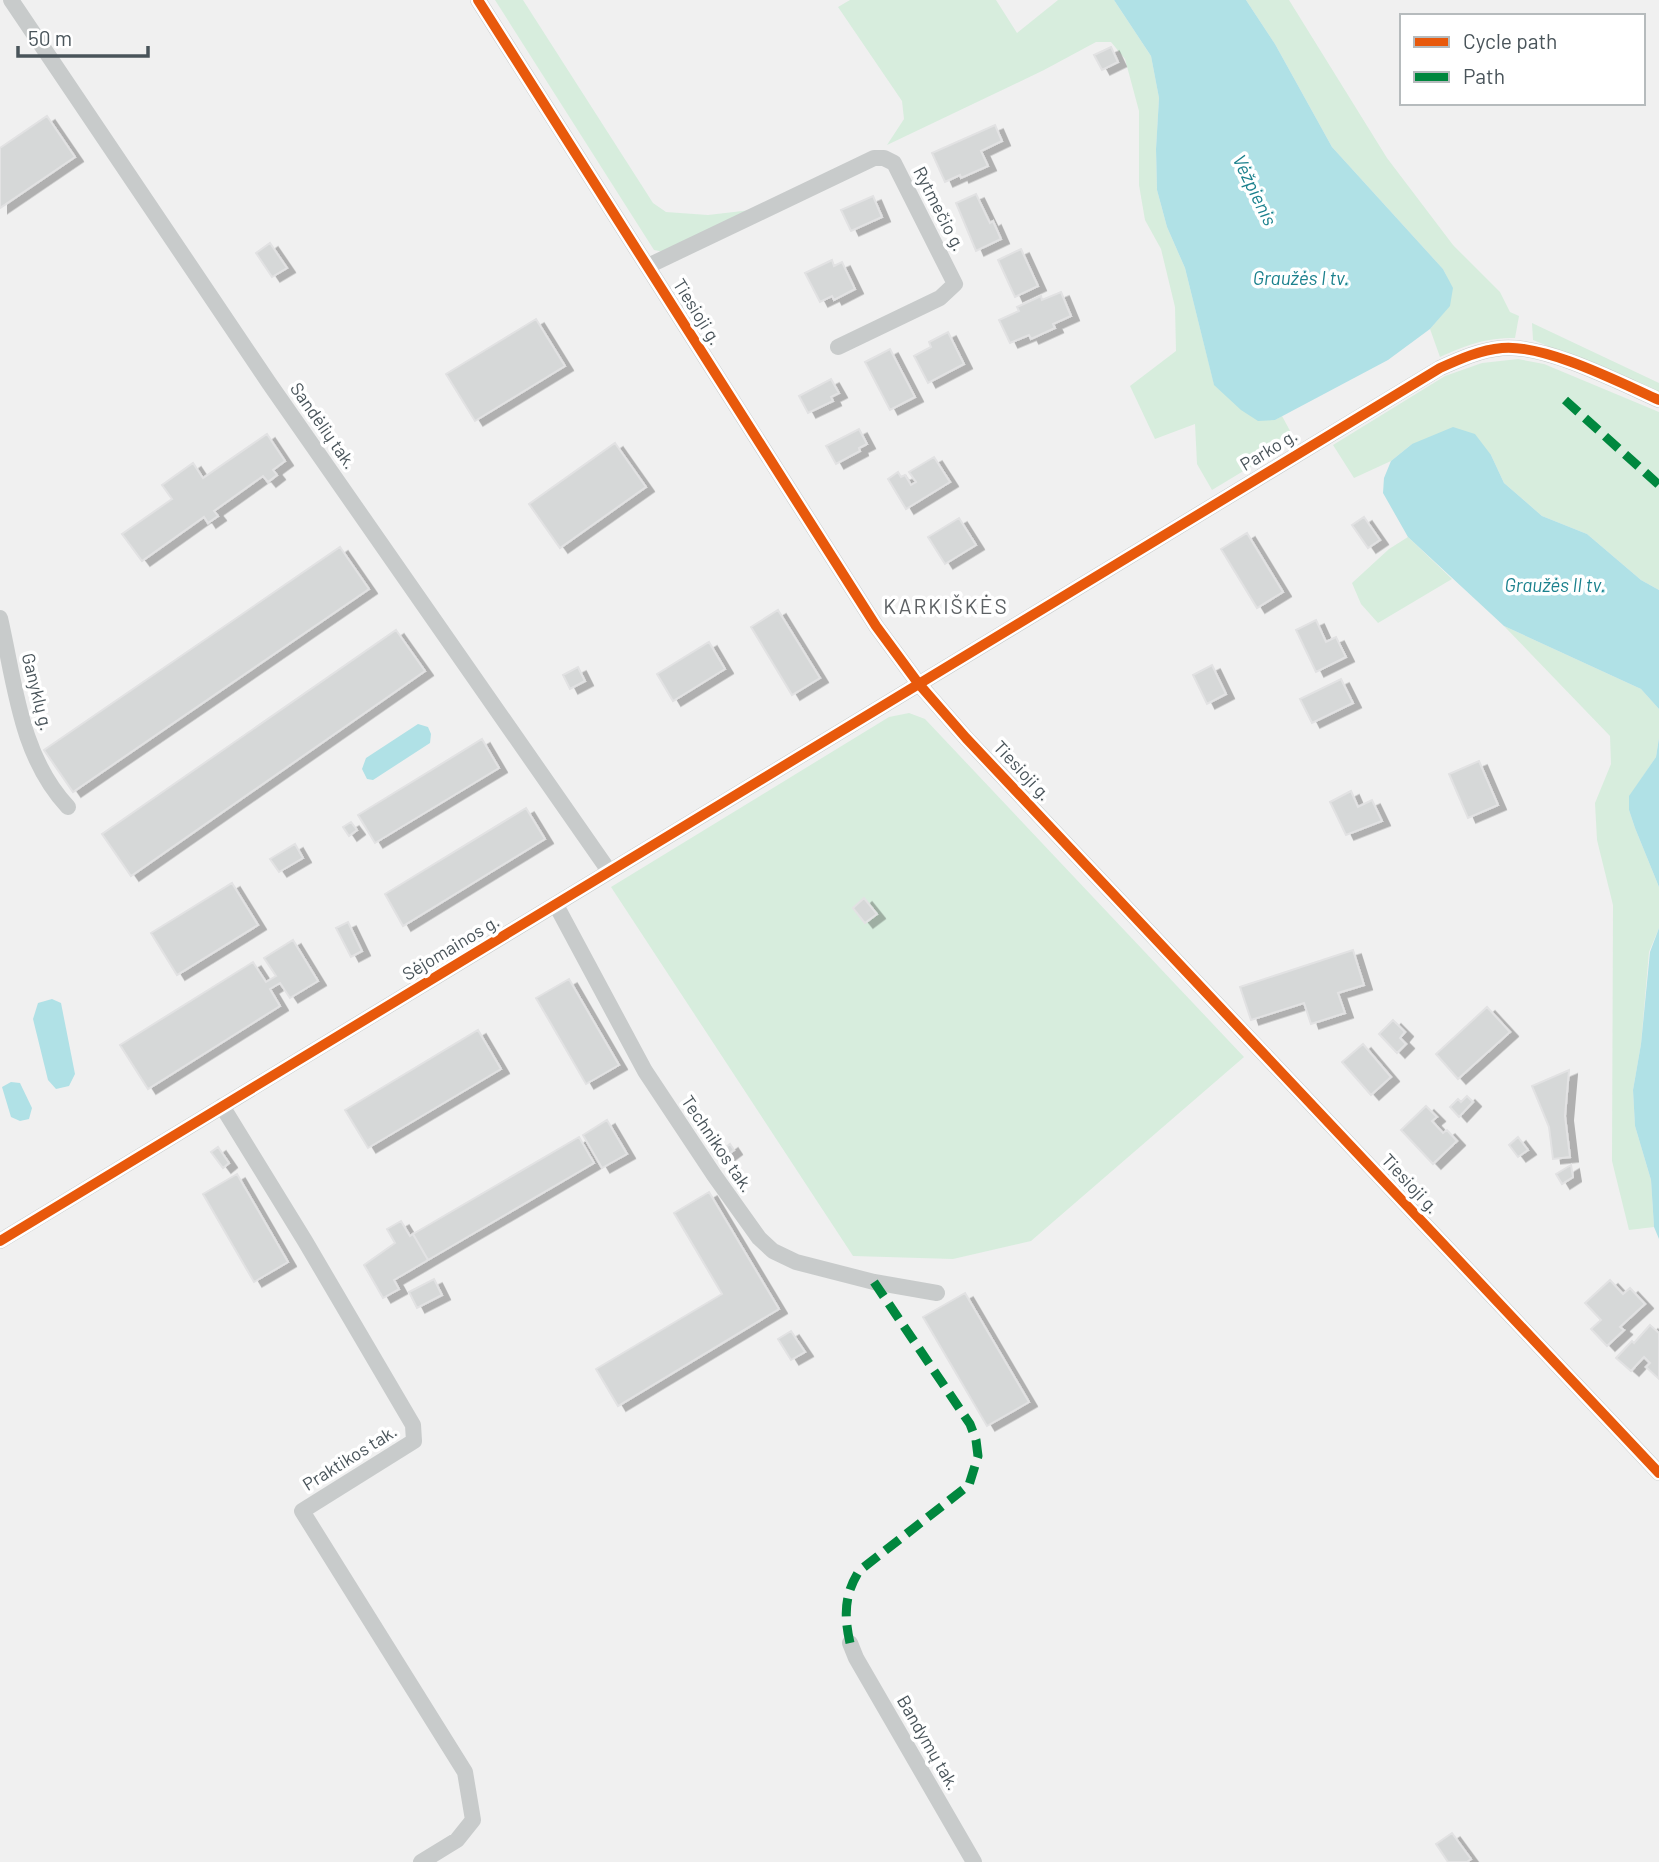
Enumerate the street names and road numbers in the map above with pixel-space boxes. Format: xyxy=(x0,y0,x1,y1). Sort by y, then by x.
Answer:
street label: Rytmečio g. xyxy=(909,162,971,255)
street label: Tiesioji g. xyxy=(669,274,727,349)
street label: Sandėlių tak. xyxy=(286,378,362,473)
street label: Parko g. xyxy=(1236,423,1301,475)
street label: Ganyklų g. xyxy=(18,651,58,733)
street label: Tiesioji g. xyxy=(989,736,1056,805)
street label: Sėjomainos g. xyxy=(398,910,503,985)
street label: Technikos tak. xyxy=(677,1091,758,1196)
street label: Tiesioji g. xyxy=(1377,1149,1444,1218)
street label: Praktikos tak. xyxy=(298,1419,401,1495)
street label: Bandymų tak. xyxy=(893,1691,965,1794)

